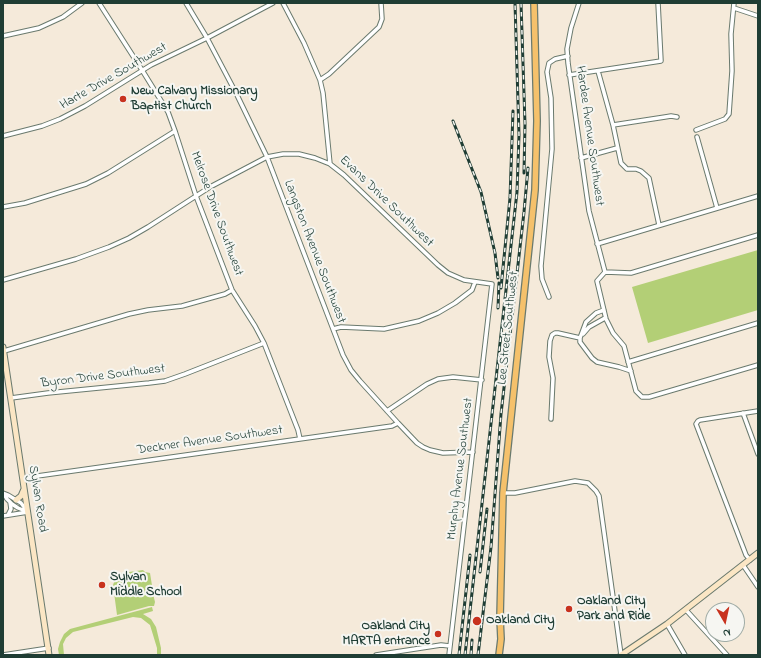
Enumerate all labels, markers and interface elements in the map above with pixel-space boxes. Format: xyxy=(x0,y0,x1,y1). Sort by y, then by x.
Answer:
street label: Harte Drive Southwest xyxy=(58,40,170,114)
street label: Hardee Avenue Southwest xyxy=(571,65,607,207)
place label: New Calvary Missionary Baptist Church xyxy=(131,84,258,115)
marker: New Calvary Missionary Baptist Church xyxy=(118,94,128,104)
street label: Melrose Drive Southwest xyxy=(186,150,246,278)
street label: Evans Drive Southwest xyxy=(336,153,436,251)
street label: Langston Avenue Southwest xyxy=(279,178,349,326)
street label: Lee Street Southwest xyxy=(495,270,523,386)
street label: Byron Drive Southwest xyxy=(40,362,166,392)
street label: Murphy Avenue Southwest xyxy=(445,397,477,541)
street label: Deckner Avenue Southwest xyxy=(136,423,284,459)
street label: Sylvan Road xyxy=(24,464,50,534)
place label: Sylvan Middle School xyxy=(110,570,182,601)
marker: Sylvan Middle School xyxy=(97,580,107,590)
place label: Oakland City Park and Ride xyxy=(577,594,650,625)
north arrow xyxy=(705,602,745,642)
marker: Oakland City Park and Ride xyxy=(564,604,574,614)
place label: Oakland City xyxy=(486,613,554,629)
marker: Oakland City xyxy=(471,615,483,627)
place label: Oakland City MARTA entrance xyxy=(343,619,430,650)
text: N xyxy=(722,624,732,641)
marker: Oakland City MARTA entrance xyxy=(433,629,443,639)

